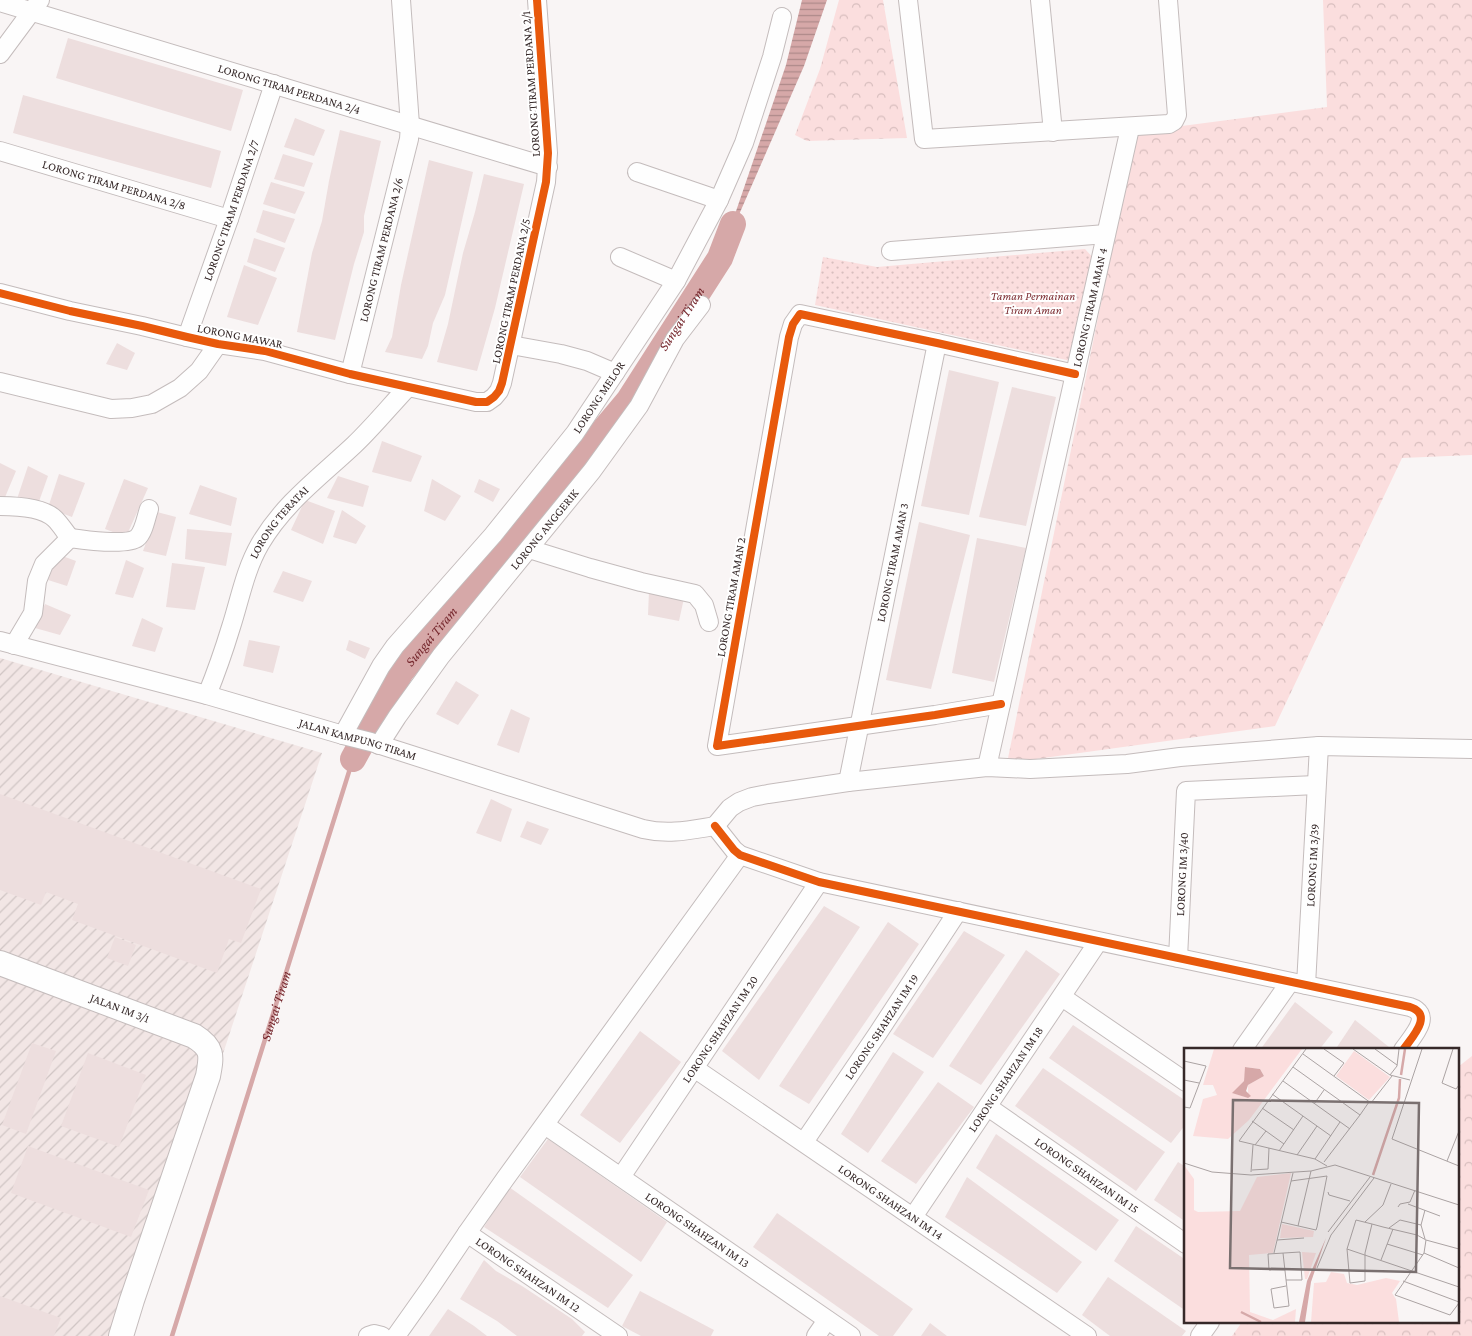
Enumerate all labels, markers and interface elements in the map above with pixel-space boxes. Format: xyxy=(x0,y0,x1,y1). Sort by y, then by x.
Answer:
street label: LORONG TIRAM PERDANA 2/1 xyxy=(519,11,543,157)
street label: LORONG TIRAM PERDANA 2/4 xyxy=(216,61,362,117)
street label: LORONG TIRAM PERDANA 2/7 xyxy=(201,138,262,283)
street label: LORONG TIRAM PERDANA 2/8 xyxy=(41,157,187,213)
street label: LORONG TIRAM PERDANA 2/6 xyxy=(356,176,406,323)
street label: LORONG TIRAM PERDANA 2/5 xyxy=(489,217,533,365)
street label: LORONG TIRAM AMAN 4 xyxy=(1070,246,1110,368)
water label: Sungai Tiram xyxy=(655,284,708,353)
park label: Taman Permainan Tiram Aman xyxy=(991,289,1075,317)
street label: LORONG MAWAR xyxy=(196,321,284,351)
street label: LORONG MELOR xyxy=(570,358,628,436)
street label: LORONG TERATAI xyxy=(247,483,312,561)
street label: LORONG ANGGERIK xyxy=(507,486,581,572)
street label: LORONG TIRAM AMAN 3 xyxy=(874,501,911,623)
street label: LORONG TIRAM AMAN 2 xyxy=(714,536,748,658)
water label: Sungai Tiram xyxy=(402,603,460,669)
street label: JALAN KAMPUNG TIRAM xyxy=(296,715,418,763)
street label: LORONG IM 3/39 xyxy=(1303,823,1322,907)
street label: LORONG IM 3/40 xyxy=(1173,832,1191,916)
water label: Sungai Tiram xyxy=(257,969,294,1043)
street label: LORONG SHAHZAN IM 19 xyxy=(842,971,922,1082)
street label: LORONG SHAHZAN IM 20 xyxy=(679,973,761,1085)
street label: JALAN IM 3/1 xyxy=(87,990,151,1026)
street label: LORONG SHAHZAN IM 18 xyxy=(965,1024,1046,1135)
inset map xyxy=(1184,1048,1460,1324)
street label: LORONG SHAHZAN IM 15 xyxy=(1032,1134,1141,1216)
street label: LORONG SHAHZAN IM 14 xyxy=(836,1161,946,1243)
street label: LORONG SHAHZAN IM 13 xyxy=(643,1189,752,1271)
street label: LORONG SHAHZAN IM 12 xyxy=(473,1234,583,1315)

